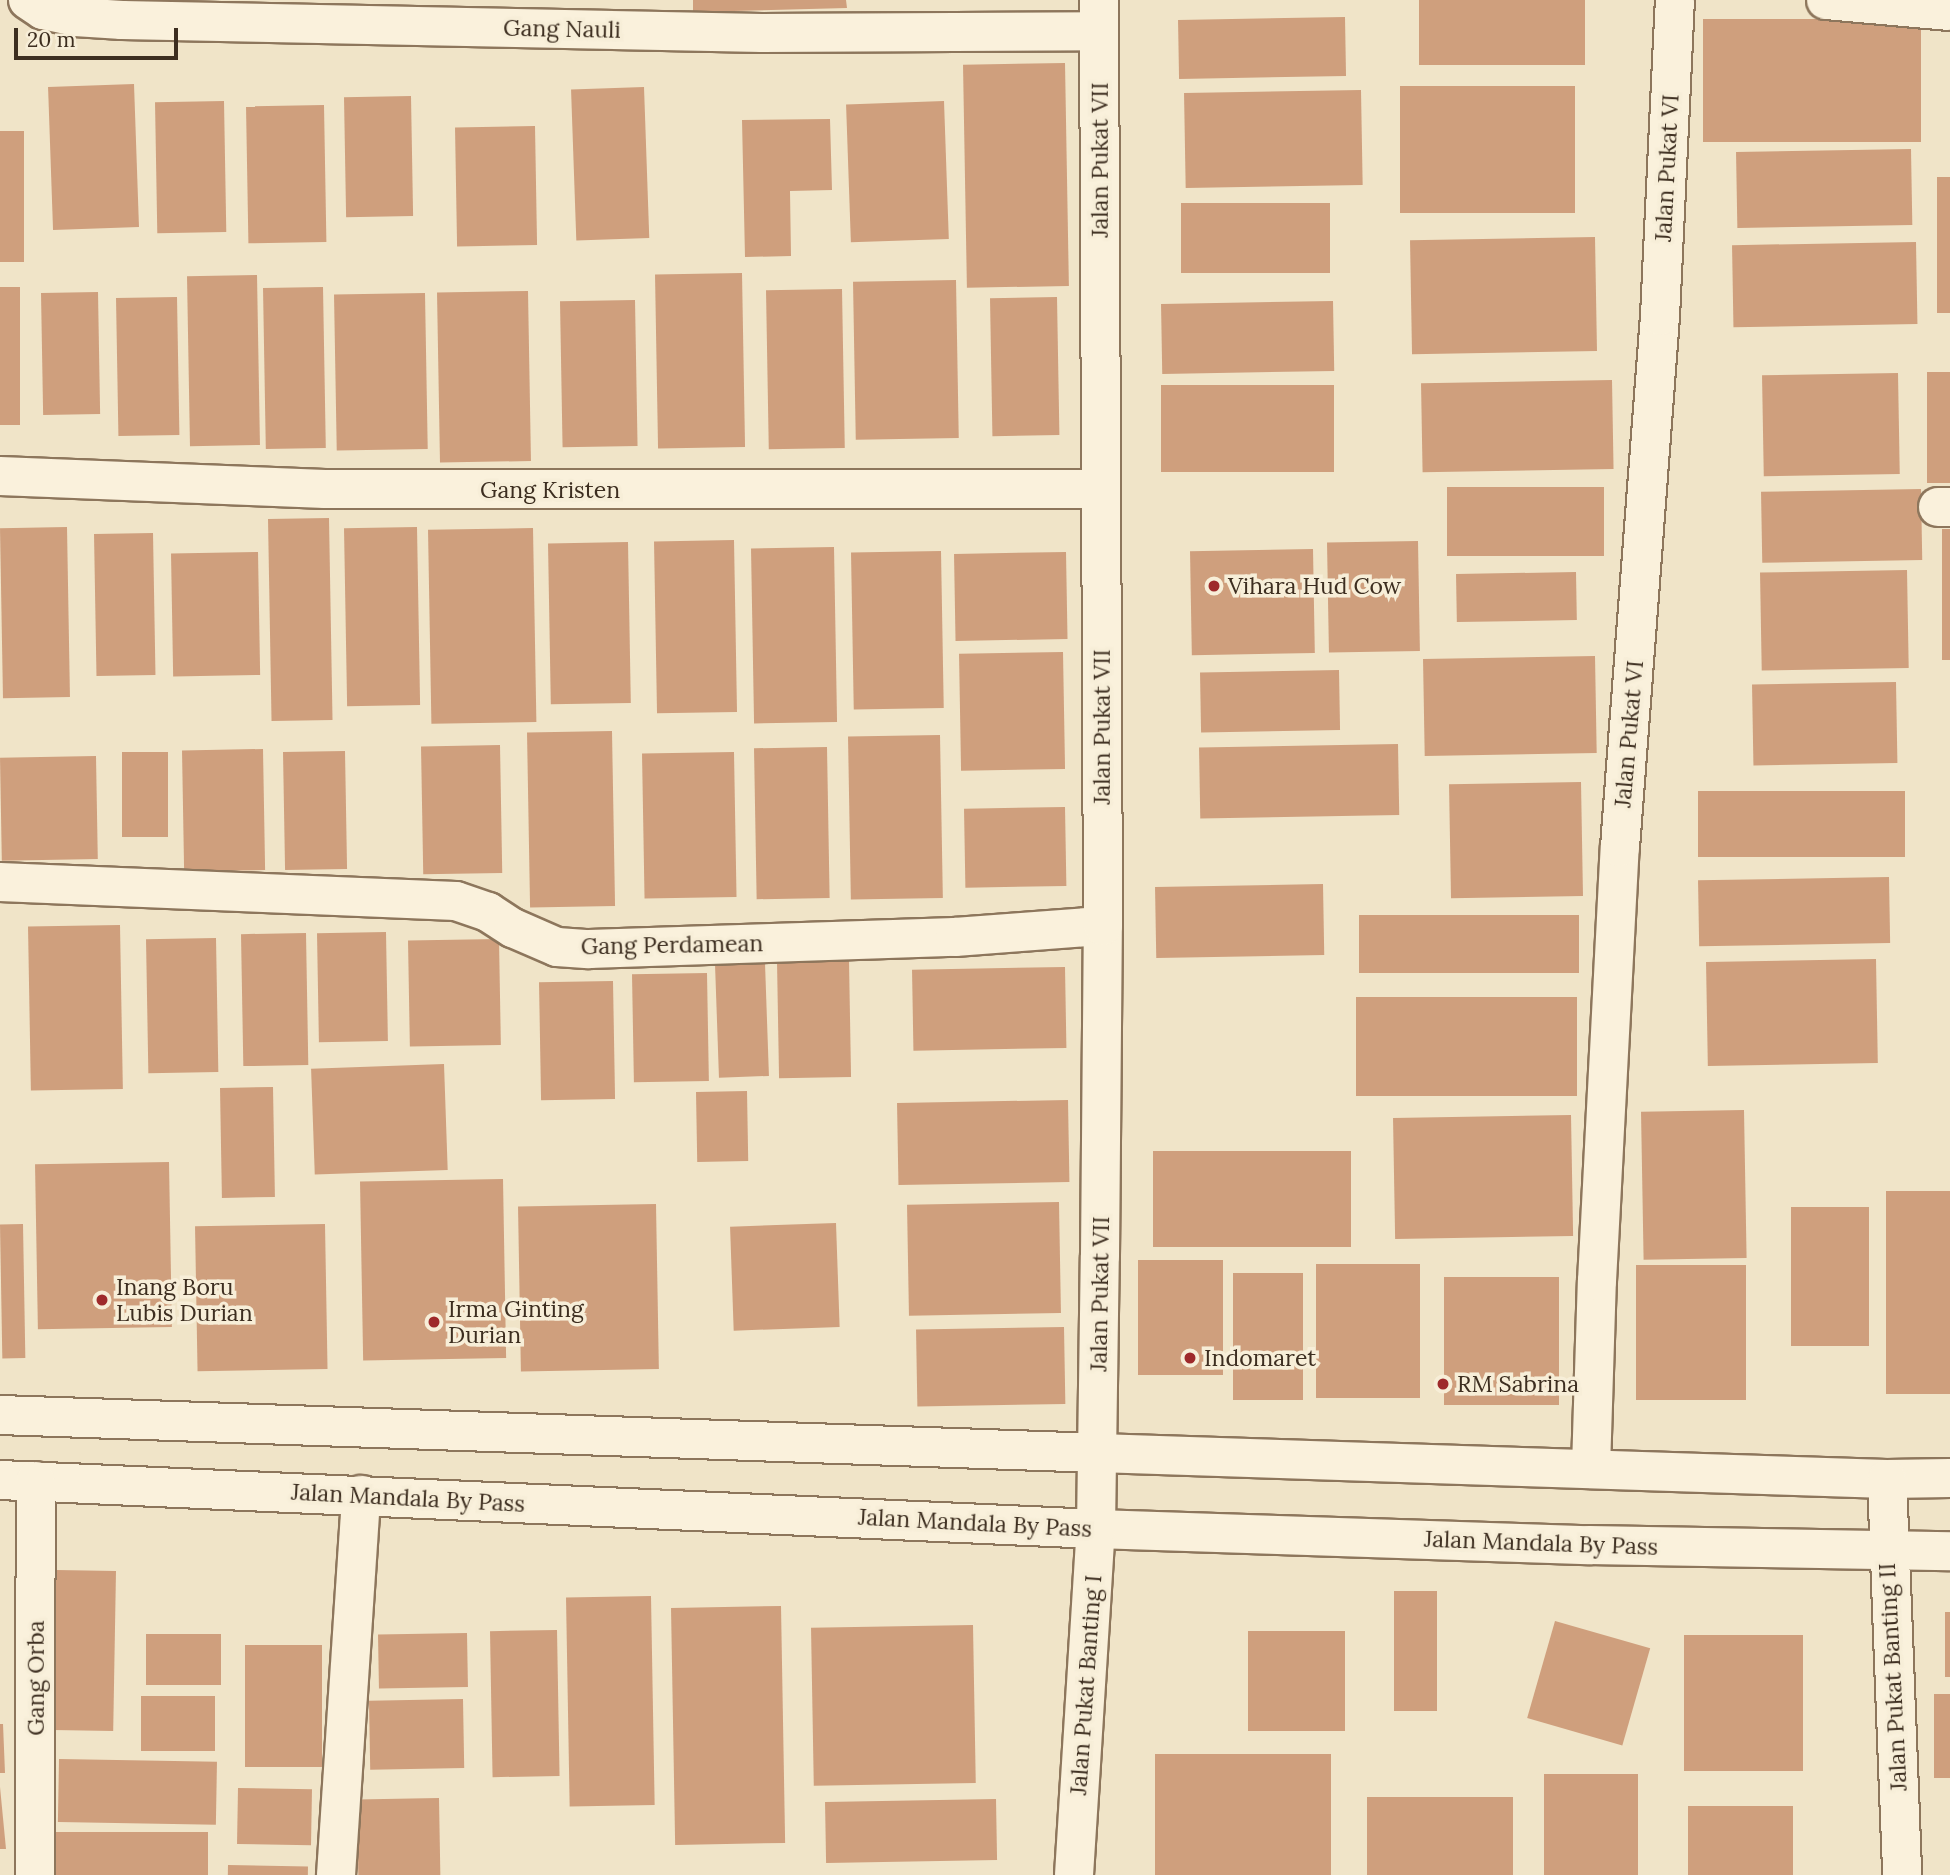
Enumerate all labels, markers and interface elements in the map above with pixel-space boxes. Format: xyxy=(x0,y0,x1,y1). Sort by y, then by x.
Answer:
scale bar xyxy=(18,14,182,58)
street label: Gang Nauli xyxy=(503,14,621,44)
text: 20 m xyxy=(27,26,76,53)
street label: Jalan Pukat VII xyxy=(1086,82,1114,238)
street label: Jalan Pukat VI xyxy=(1649,94,1685,242)
street label: Gang Kristen xyxy=(480,476,620,504)
place label: Vihara Hud Cow xyxy=(1228,572,1401,600)
marker: Vihara Hud Cow xyxy=(1206,578,1222,594)
street label: Jalan Pukat VII xyxy=(1088,649,1116,805)
street label: Jalan Pukat VI xyxy=(1609,659,1649,809)
street label: Gang Perdamean xyxy=(581,930,763,960)
street label: Jalan Pukat VII xyxy=(1085,1216,1115,1372)
place label: Inang Boru Lubis Durian xyxy=(116,1273,253,1327)
marker: Inang Boru Lubis Durian xyxy=(94,1292,110,1308)
place label: Irma Ginting Durian xyxy=(448,1295,584,1349)
marker: Irma Ginting Durian xyxy=(426,1314,442,1330)
place label: Indomaret xyxy=(1204,1344,1316,1372)
marker: Indomaret xyxy=(1182,1350,1198,1366)
place label: RM Sabrina xyxy=(1457,1370,1579,1398)
marker: RM Sabrina xyxy=(1435,1376,1451,1392)
street label: Jalan Mandala By Pass xyxy=(290,1478,526,1518)
street label: Jalan Mandala By Pass xyxy=(857,1503,1093,1543)
street label: Jalan Mandala By Pass xyxy=(1424,1525,1658,1561)
street label: Jalan Pukat Banting II xyxy=(1873,1562,1913,1792)
street label: Jalan Pukat Banting I xyxy=(1065,1574,1107,1796)
street label: Gang Orba xyxy=(22,1620,50,1736)

